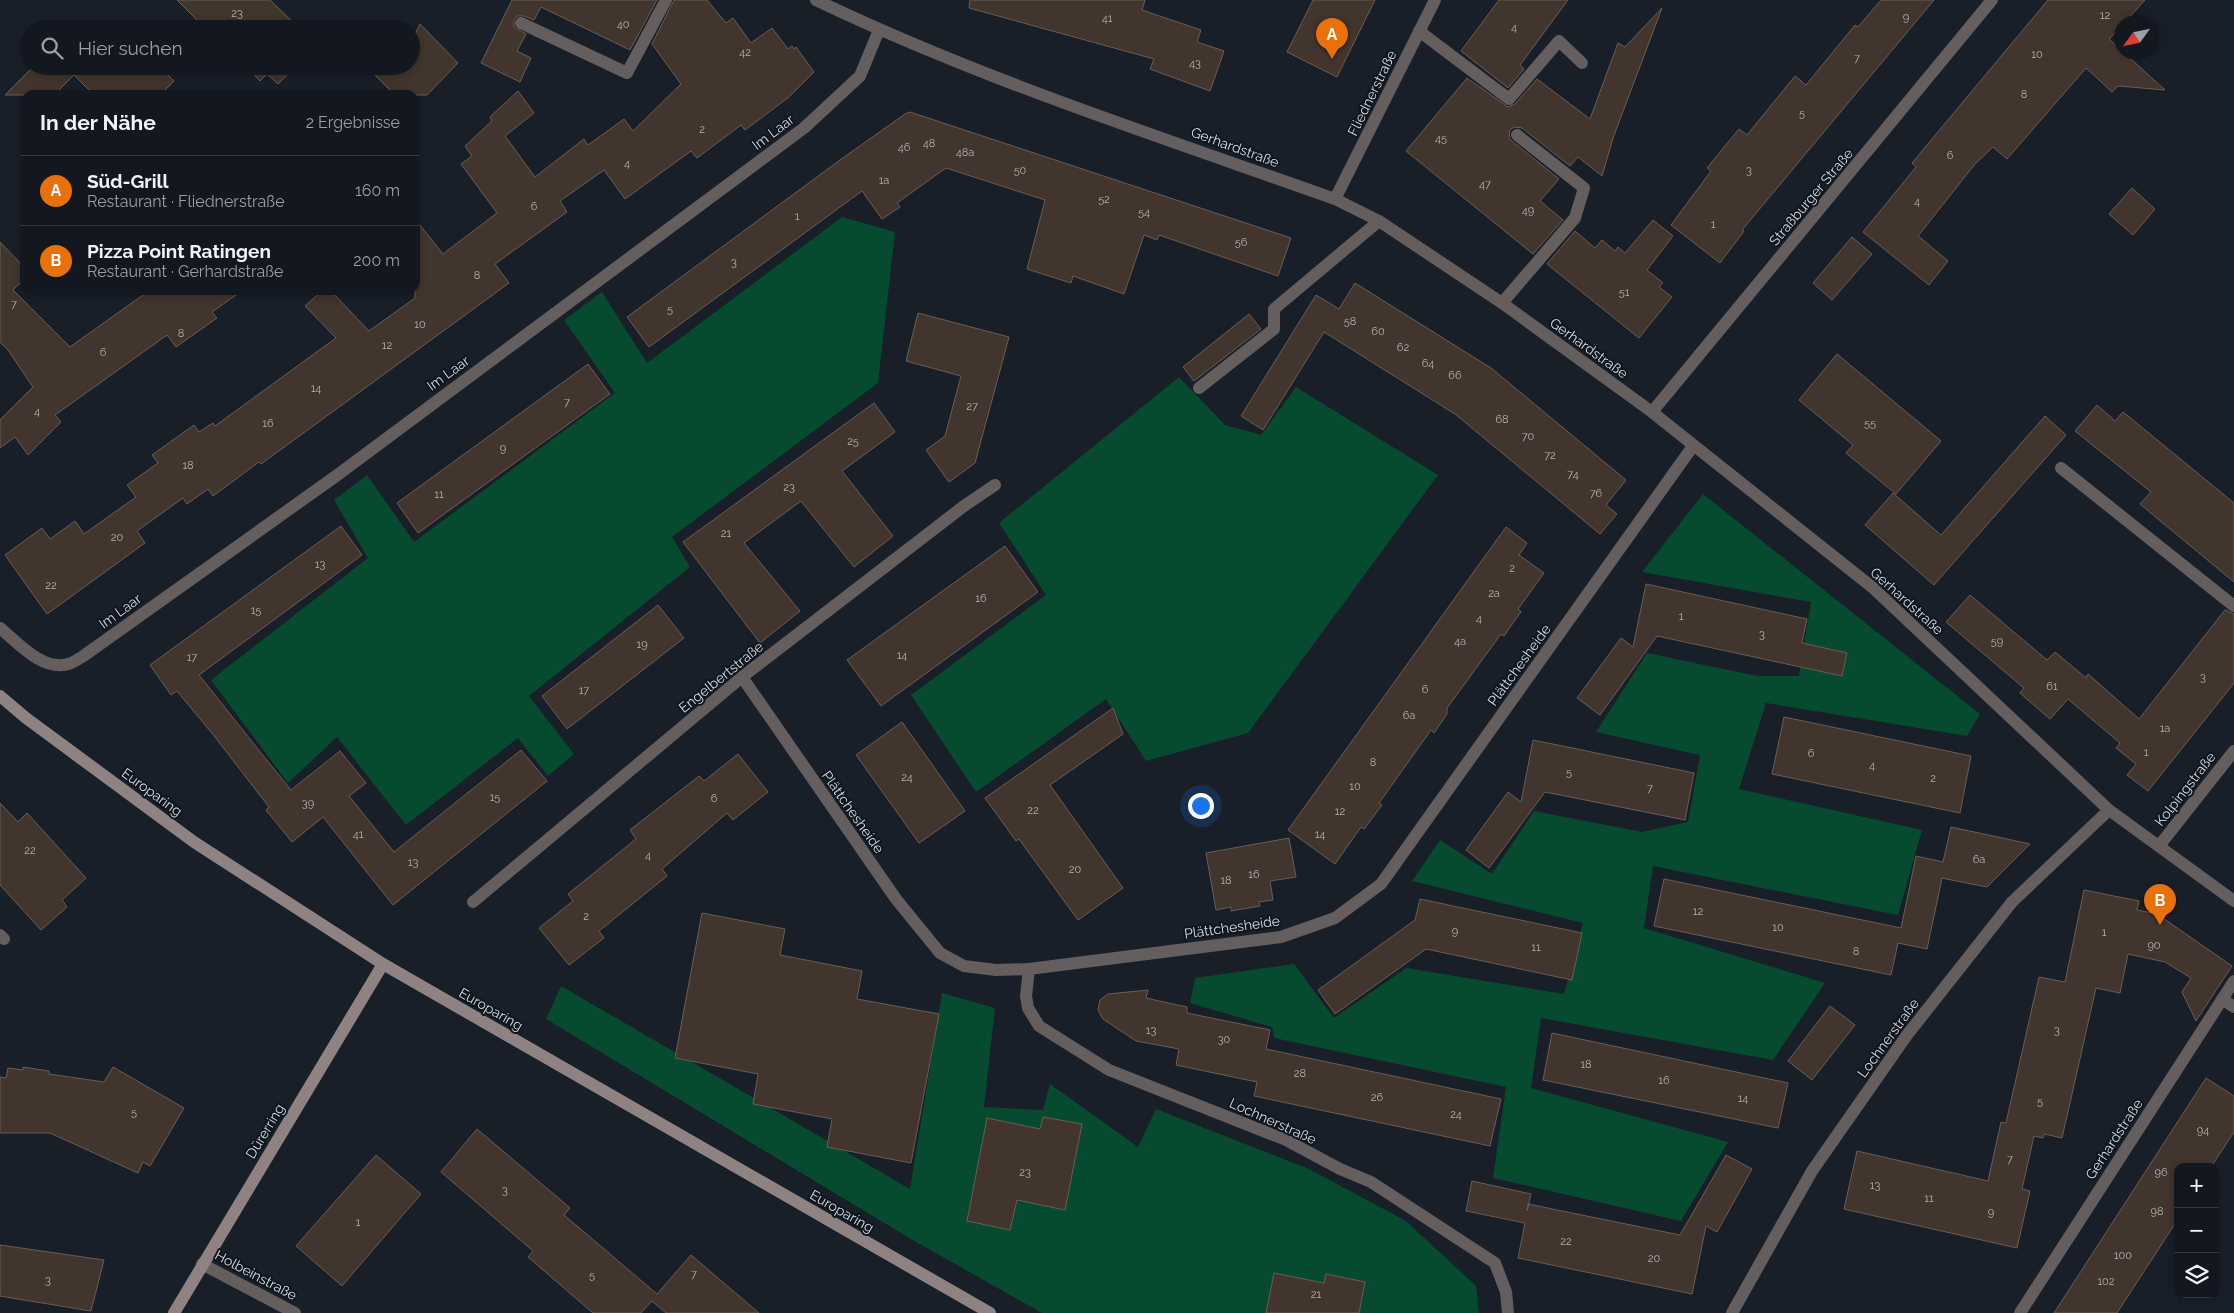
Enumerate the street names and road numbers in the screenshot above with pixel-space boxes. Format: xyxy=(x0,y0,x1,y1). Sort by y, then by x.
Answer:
street label: Fliednerstraße xyxy=(1344,48,1400,138)
street label: Im Laar xyxy=(749,111,797,153)
street label: Gerhardstraße xyxy=(1189,124,1281,170)
street label: Straßburger Straße xyxy=(1766,145,1856,249)
street label: Gerhardstraße xyxy=(1547,314,1631,382)
street label: Im Laar xyxy=(424,352,472,394)
street label: Gerhardstraße xyxy=(1867,564,1947,638)
street label: Im Laar xyxy=(96,590,144,632)
street label: Plättchesheide xyxy=(1484,621,1554,709)
street label: Engelbertstraße xyxy=(676,638,766,716)
street label: Kolpingstraße xyxy=(2151,749,2219,829)
street label: Europaring xyxy=(119,765,185,819)
street label: Plättchesheide xyxy=(819,768,887,856)
street label: Plättchesheide xyxy=(1183,912,1281,942)
street label: Europaring xyxy=(456,984,526,1034)
street label: Lochnerstraße xyxy=(1854,996,1922,1080)
street label: Lochnerstraße xyxy=(1227,1095,1319,1147)
street label: Gerhardstraße xyxy=(2082,1096,2146,1182)
street label: Dürerring xyxy=(242,1101,288,1161)
street label: Europaring xyxy=(807,1186,877,1236)
street label: Holbeinstraße xyxy=(212,1247,300,1303)

